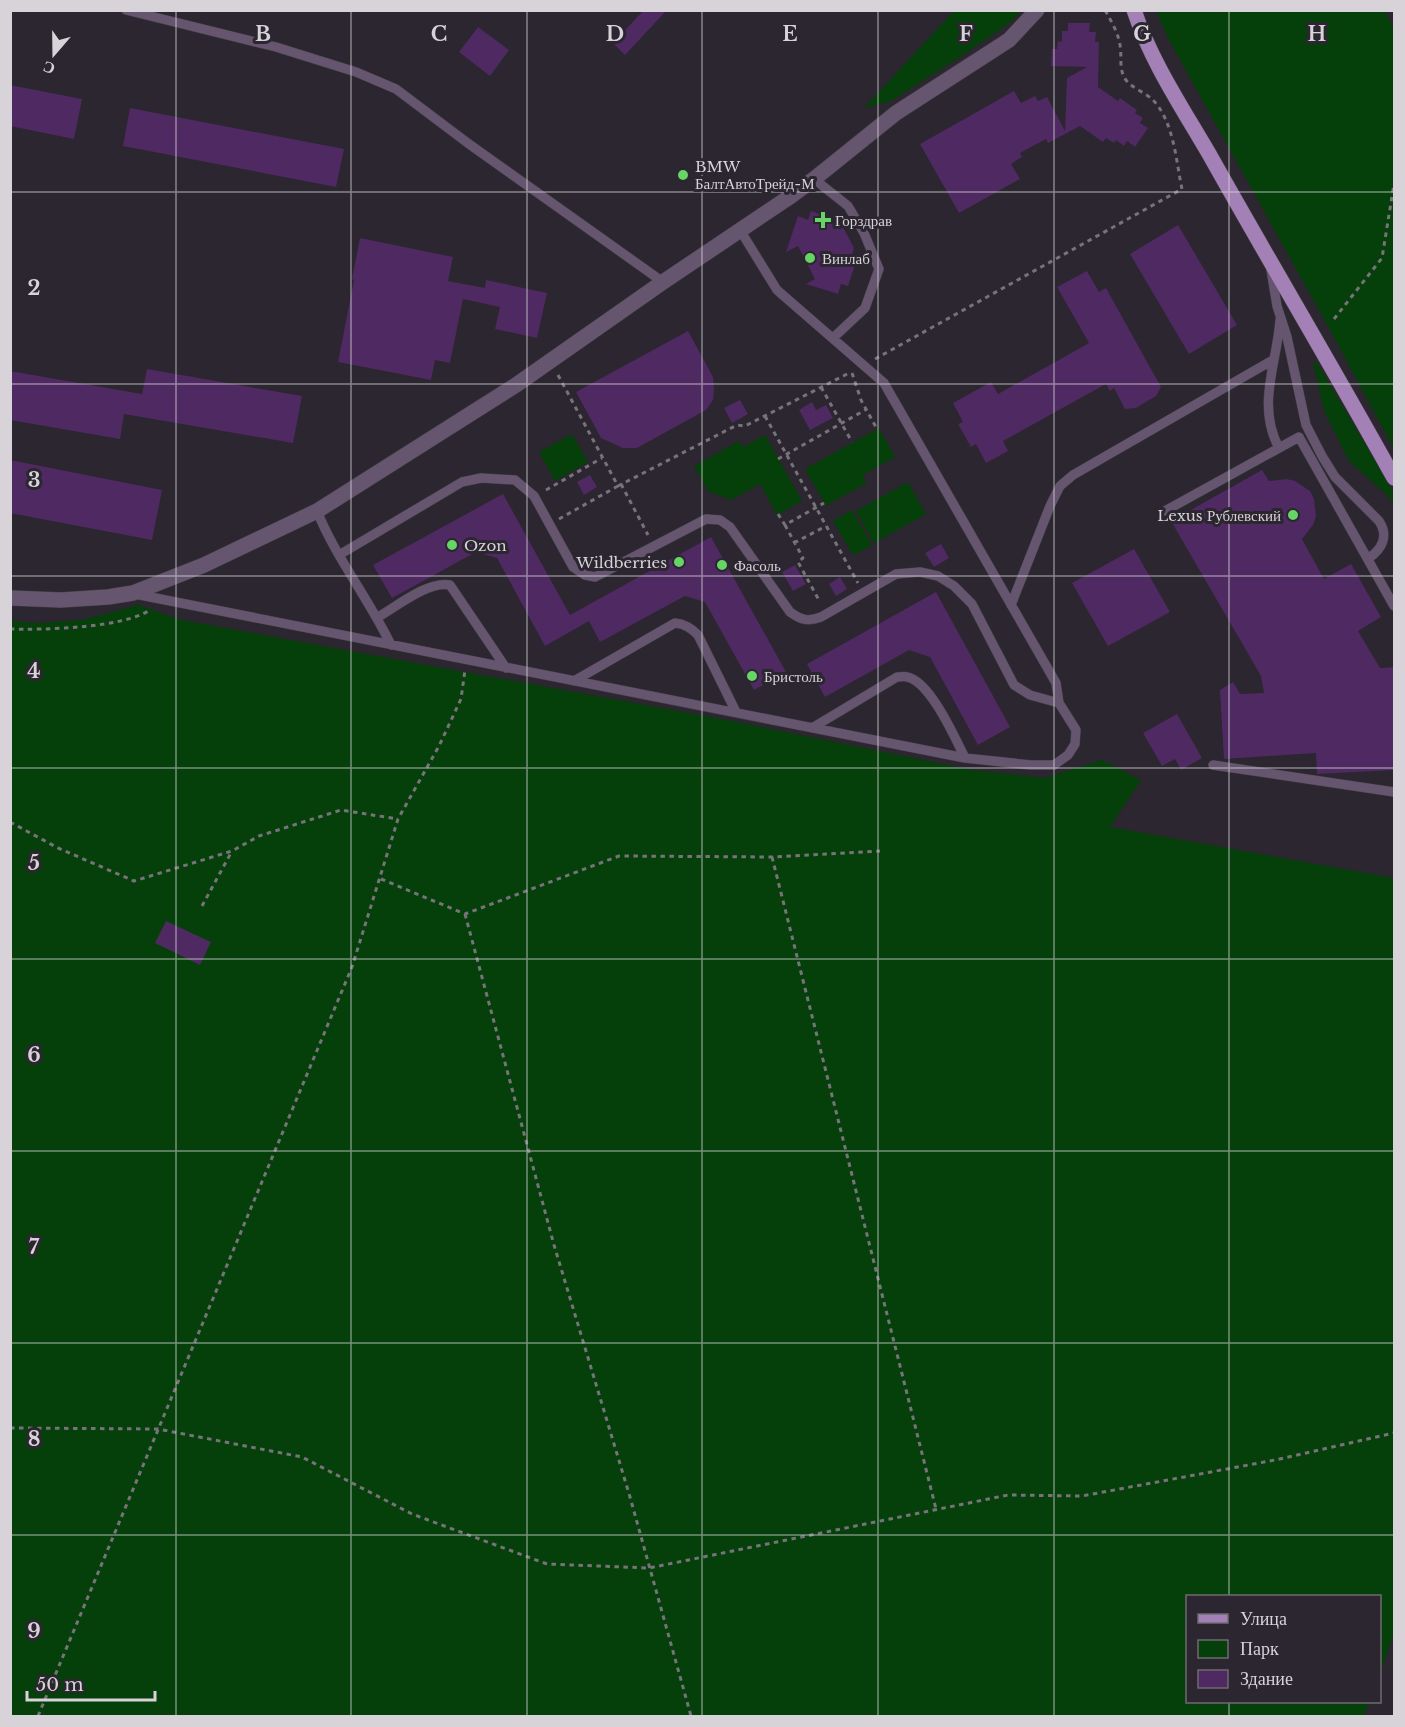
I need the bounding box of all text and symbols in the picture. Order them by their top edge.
text: B [255,22,271,46]
text: C [431,22,447,46]
text: D [606,22,624,46]
text: E [782,22,798,46]
text: F [959,22,973,46]
text: G [1133,22,1151,46]
text: H [1308,22,1327,46]
north arrow [24,24,84,84]
text: С [40,57,58,79]
place label: BMW БалтАвтоТрейд-М [695,157,815,193]
marker: BMW БалтАвтоТрейд-М [676,168,690,182]
place label: Горздрав [835,211,892,230]
marker: Горздрав [816,213,830,227]
place label: Винлаб [822,249,870,268]
marker: Винлаб [803,251,817,265]
text: 2 [27,276,41,300]
text: 3 [28,468,40,492]
place label: Lexus Рублевский [1157,506,1281,525]
marker: Lexus Рублевский [1286,508,1300,522]
place label: Ozon [464,536,507,555]
marker: Ozon [445,538,459,552]
place label: Wildberries [575,553,667,572]
marker: Wildberries [672,555,686,569]
place label: Фасоль [734,556,781,575]
marker: Фасоль [715,558,729,572]
text: 4 [27,659,41,683]
place label: Бристоль [764,667,823,686]
marker: Бристоль [745,669,759,683]
text: 5 [28,851,40,875]
text: 6 [27,1043,41,1067]
text: 7 [29,1235,40,1259]
text: 8 [28,1427,40,1451]
legend [1186,1595,1381,1703]
text: Улица [1240,1608,1287,1630]
text: 9 [27,1619,41,1643]
text: Парк [1240,1638,1279,1660]
scale bar [27,1664,154,1702]
text: Здание [1240,1668,1293,1690]
text: 50 m [36,1674,84,1696]

